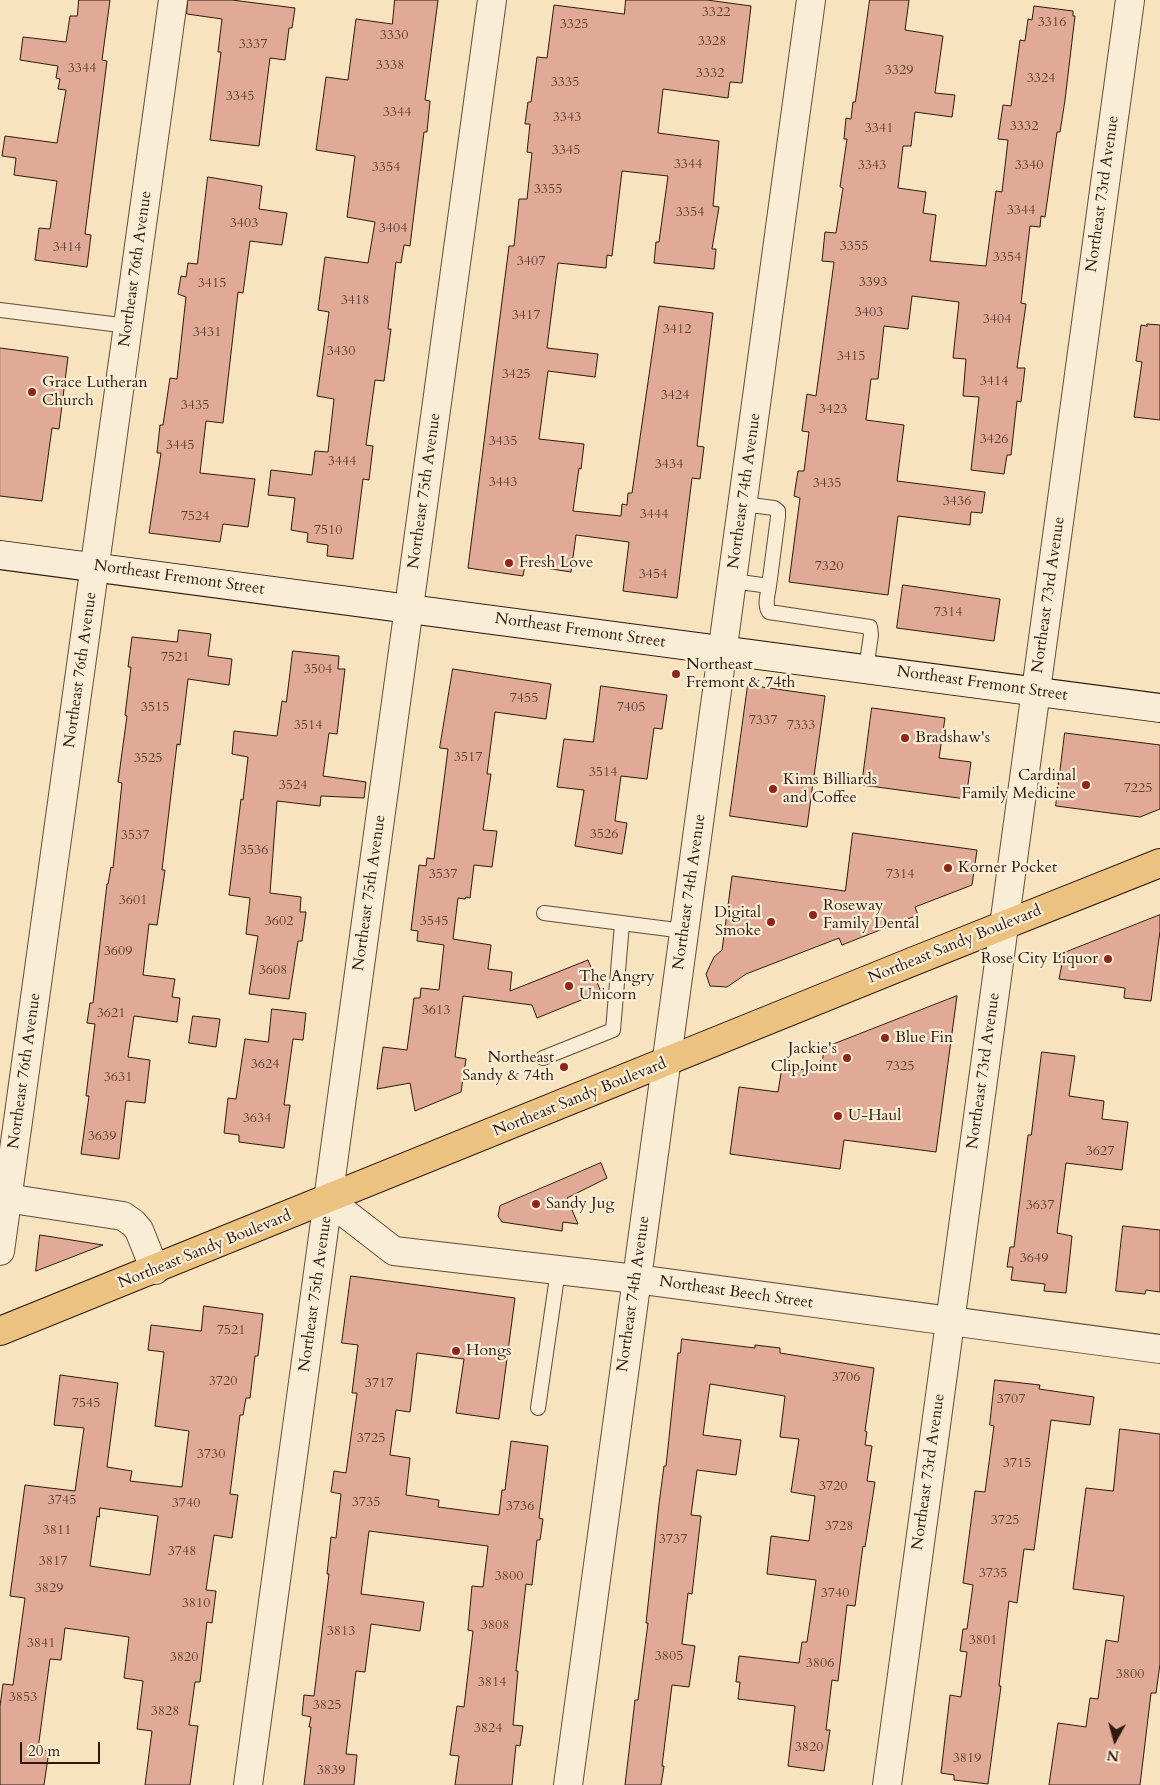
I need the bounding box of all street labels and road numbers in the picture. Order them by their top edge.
street label: Northeast 73rd Avenue [1083,115,1123,273]
street label: Northeast 76th Avenue [116,190,156,348]
street label: Northeast 75th Avenue [405,412,445,570]
street label: Northeast 74th Avenue [725,412,765,570]
street label: Northeast 73rd Avenue [1029,516,1069,674]
street label: Northeast Fremont Street [92,557,266,599]
street label: Northeast 76th Avenue [61,591,101,749]
street label: Northeast Fremont Street [493,610,667,652]
street label: Northeast Fremont Street [895,663,1069,705]
street label: Northeast 74th Avenue [670,813,710,971]
street label: Northeast 75th Avenue [350,814,390,972]
street label: Northeast Sandy Boulevard [866,901,1044,989]
street label: Northeast 76th Avenue [5,992,45,1150]
street label: Northeast 73rd Avenue [964,992,1004,1150]
street label: Northeast Sandy Boulevard [491,1054,669,1142]
street label: Northeast Sandy Boulevard [116,1206,294,1294]
street label: Northeast 75th Avenue [296,1215,336,1373]
street label: Northeast 74th Avenue [614,1215,654,1373]
street label: Northeast Beech Street [658,1273,814,1313]
street label: Northeast 73rd Avenue [909,1393,949,1551]

